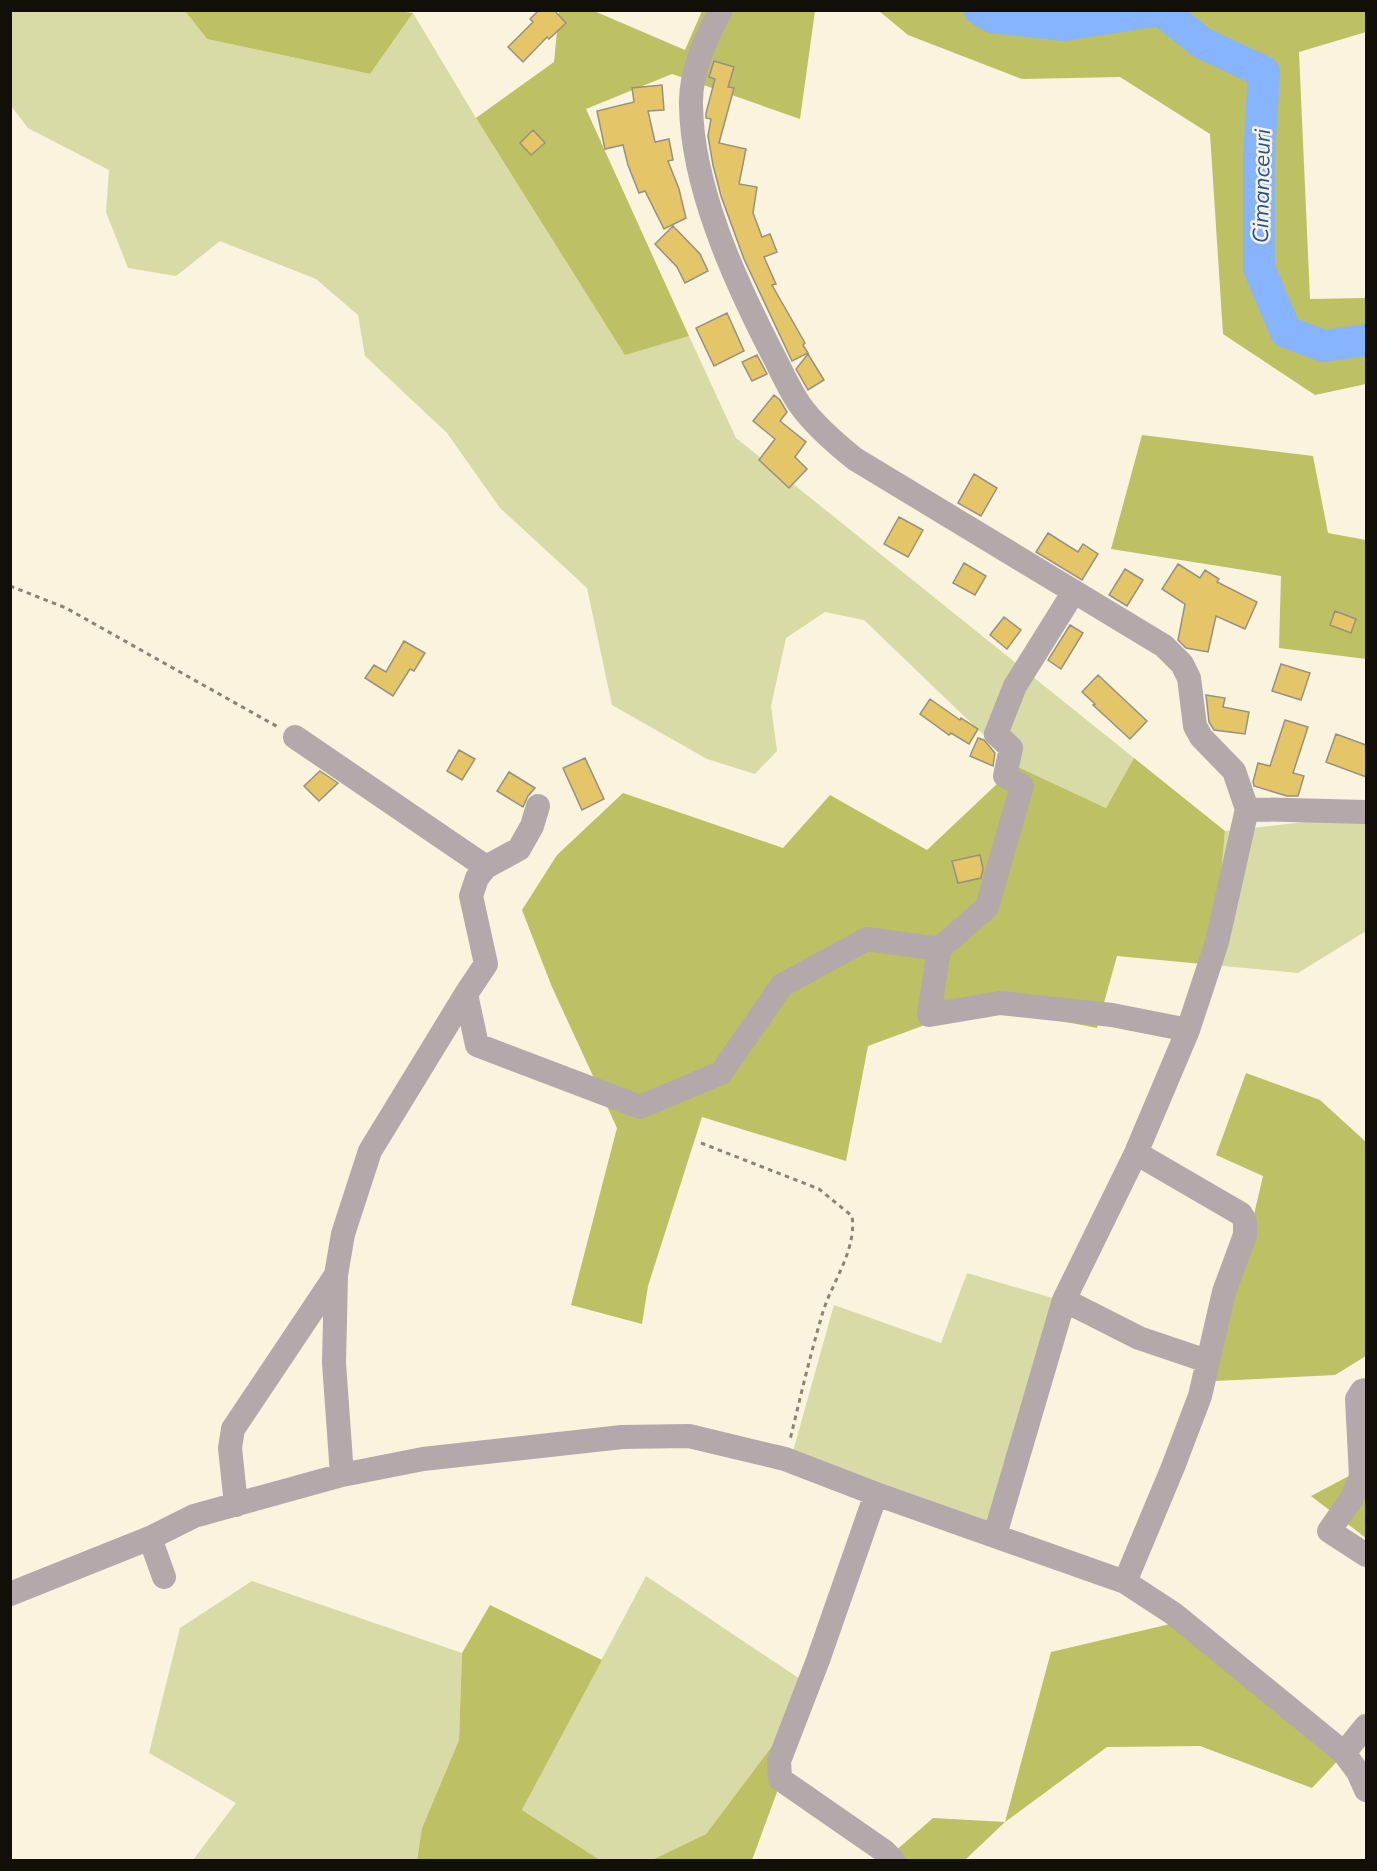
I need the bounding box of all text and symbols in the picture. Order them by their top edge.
water label: Cimanceuri [1246,128,1276,243]

